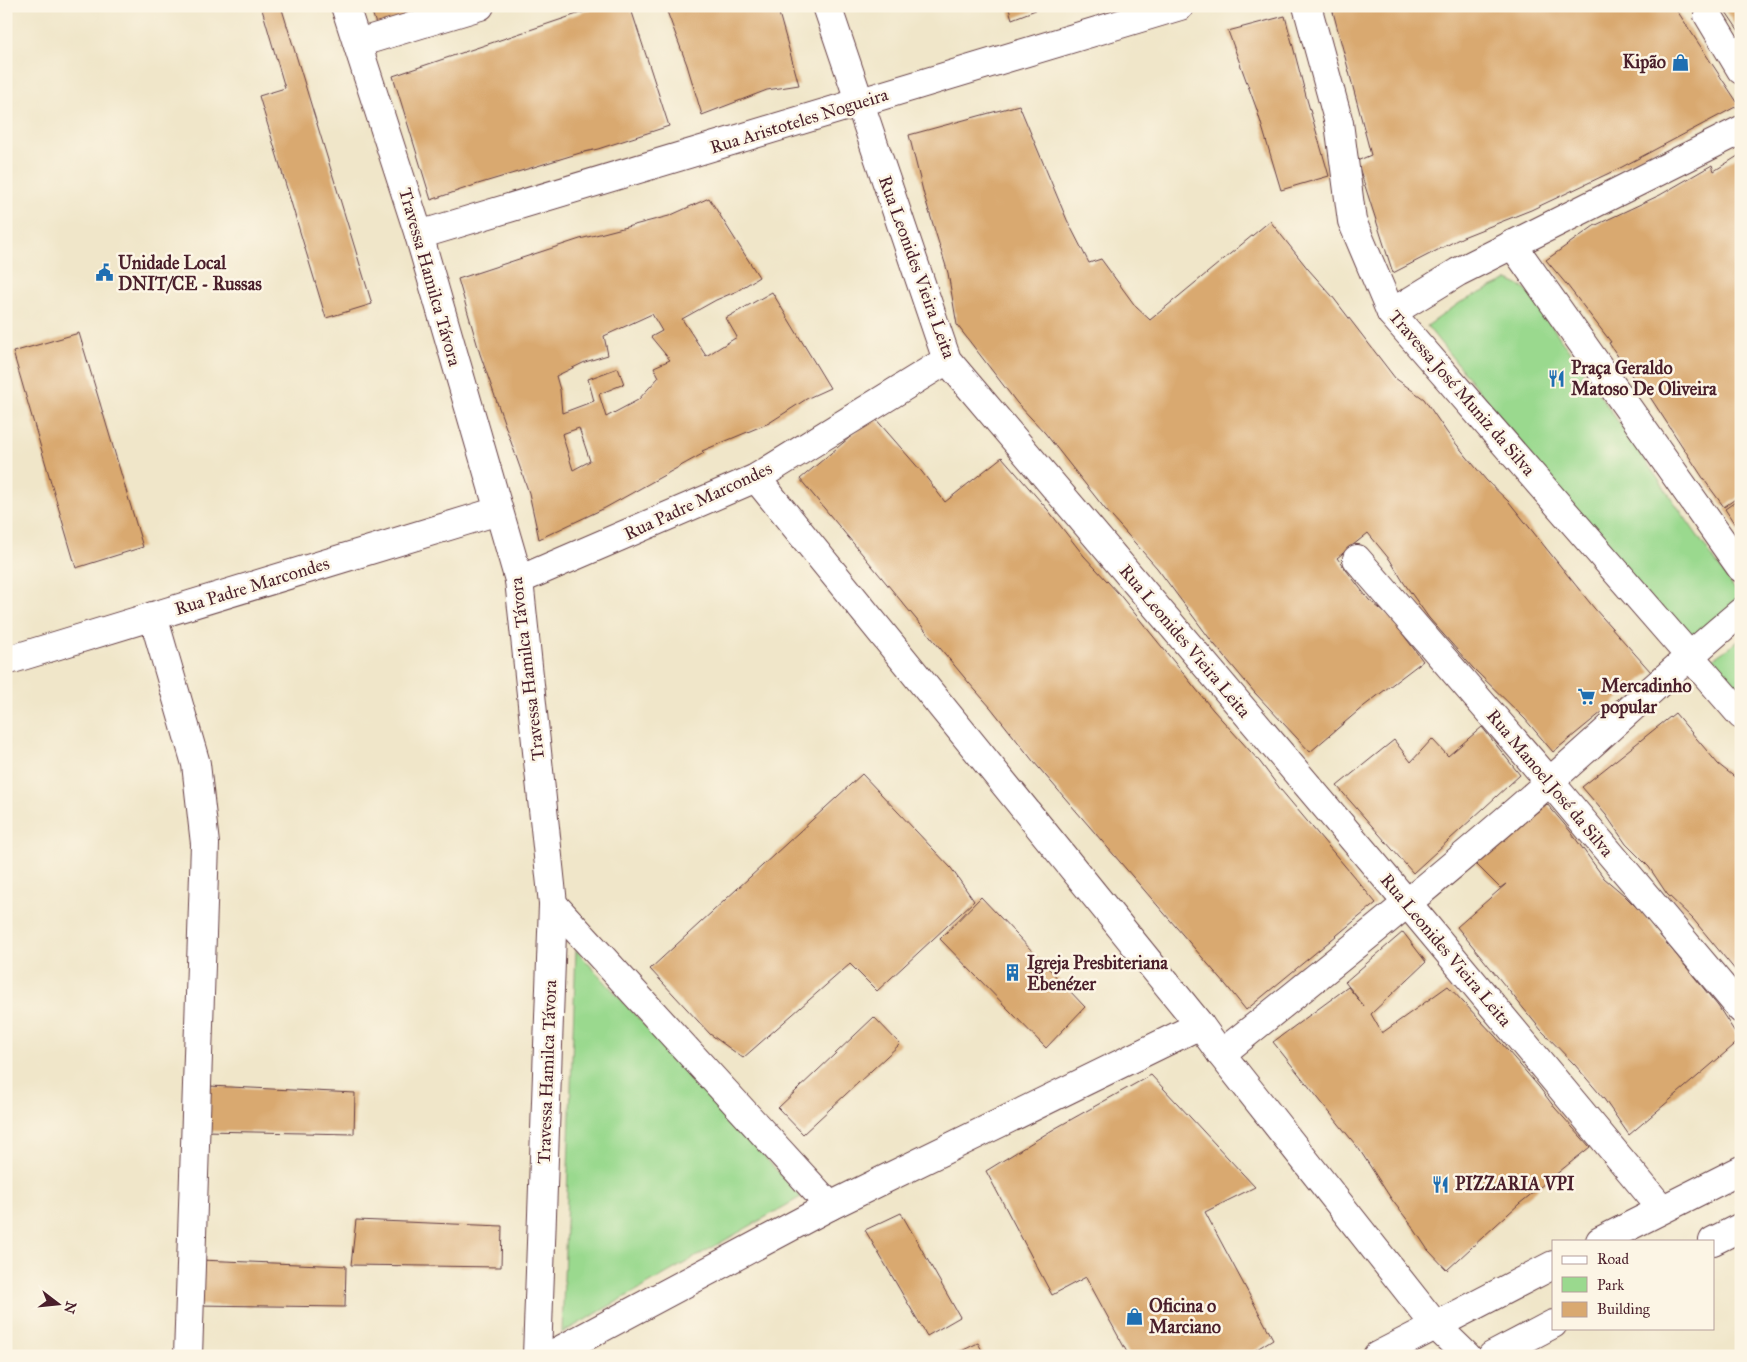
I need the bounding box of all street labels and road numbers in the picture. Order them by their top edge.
street label: Rua Aristoteles Nogueira [707,83,891,160]
street label: Rua Leonides Vieira Leita [874,173,960,362]
street label: Travessa Hamilca Távora [394,185,466,369]
street label: Travessa José Muniz da Silva [1383,306,1540,481]
street label: Rua Padre Marcondes [621,457,775,545]
street label: Rua Padre Marcondes [172,552,332,620]
street label: Rua Leonides Vieira Leita [1115,560,1256,722]
street label: Travessa Hamilca Távora [505,576,549,762]
street label: Rua Manoel José da Silva [1481,705,1618,862]
street label: Rua Leonides Vieira Leita [1376,869,1517,1031]
street label: Travessa Hamilca Távora [533,979,561,1165]

